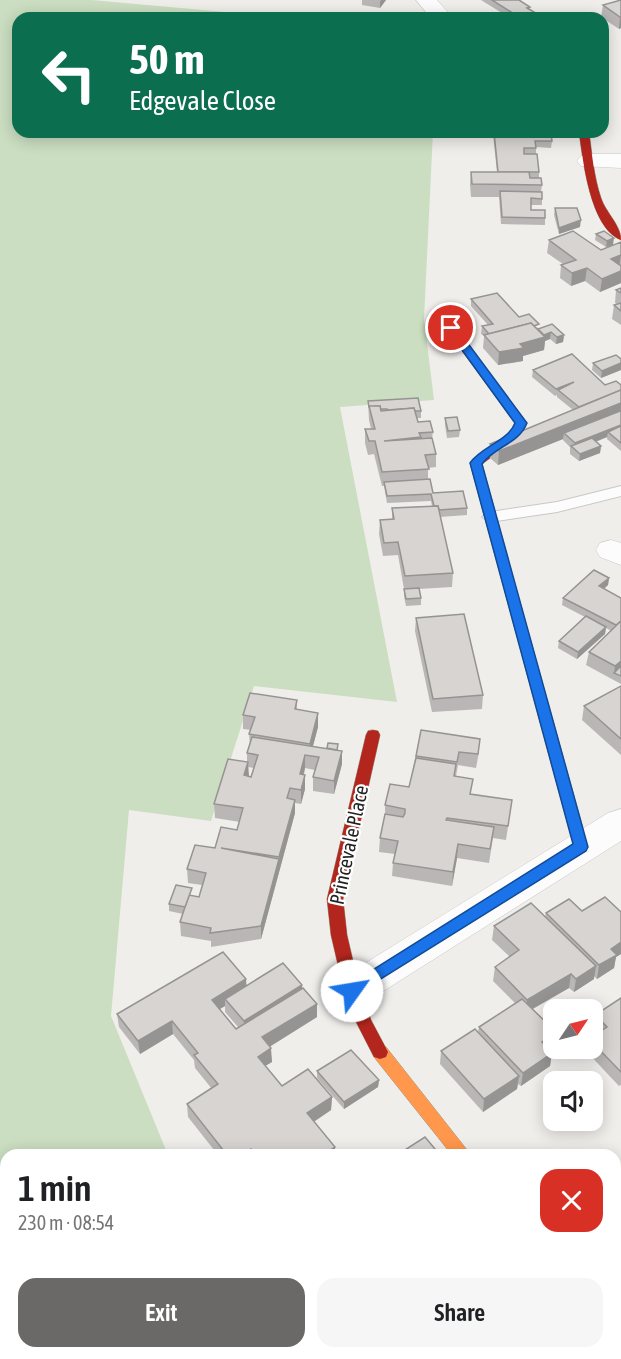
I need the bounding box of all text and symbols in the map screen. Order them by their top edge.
text: 50 m [129,35,204,83]
icon: left [30,36,108,114]
text: Edgevale Close [129,85,276,116]
pin [425,302,476,353]
icon: arrive [434,311,467,344]
street label: Princevale Place [325,783,372,907]
position arrow [320,959,384,1023]
north arrow [543,999,603,1059]
map controls [543,999,603,1131]
button: sound [543,1071,603,1131]
text: 1 min [18,1167,92,1209]
button: close [540,1169,603,1232]
text: 230 m · 08:54 [18,1211,114,1234]
button: Exit [18,1278,305,1347]
button: Share [317,1278,603,1347]

